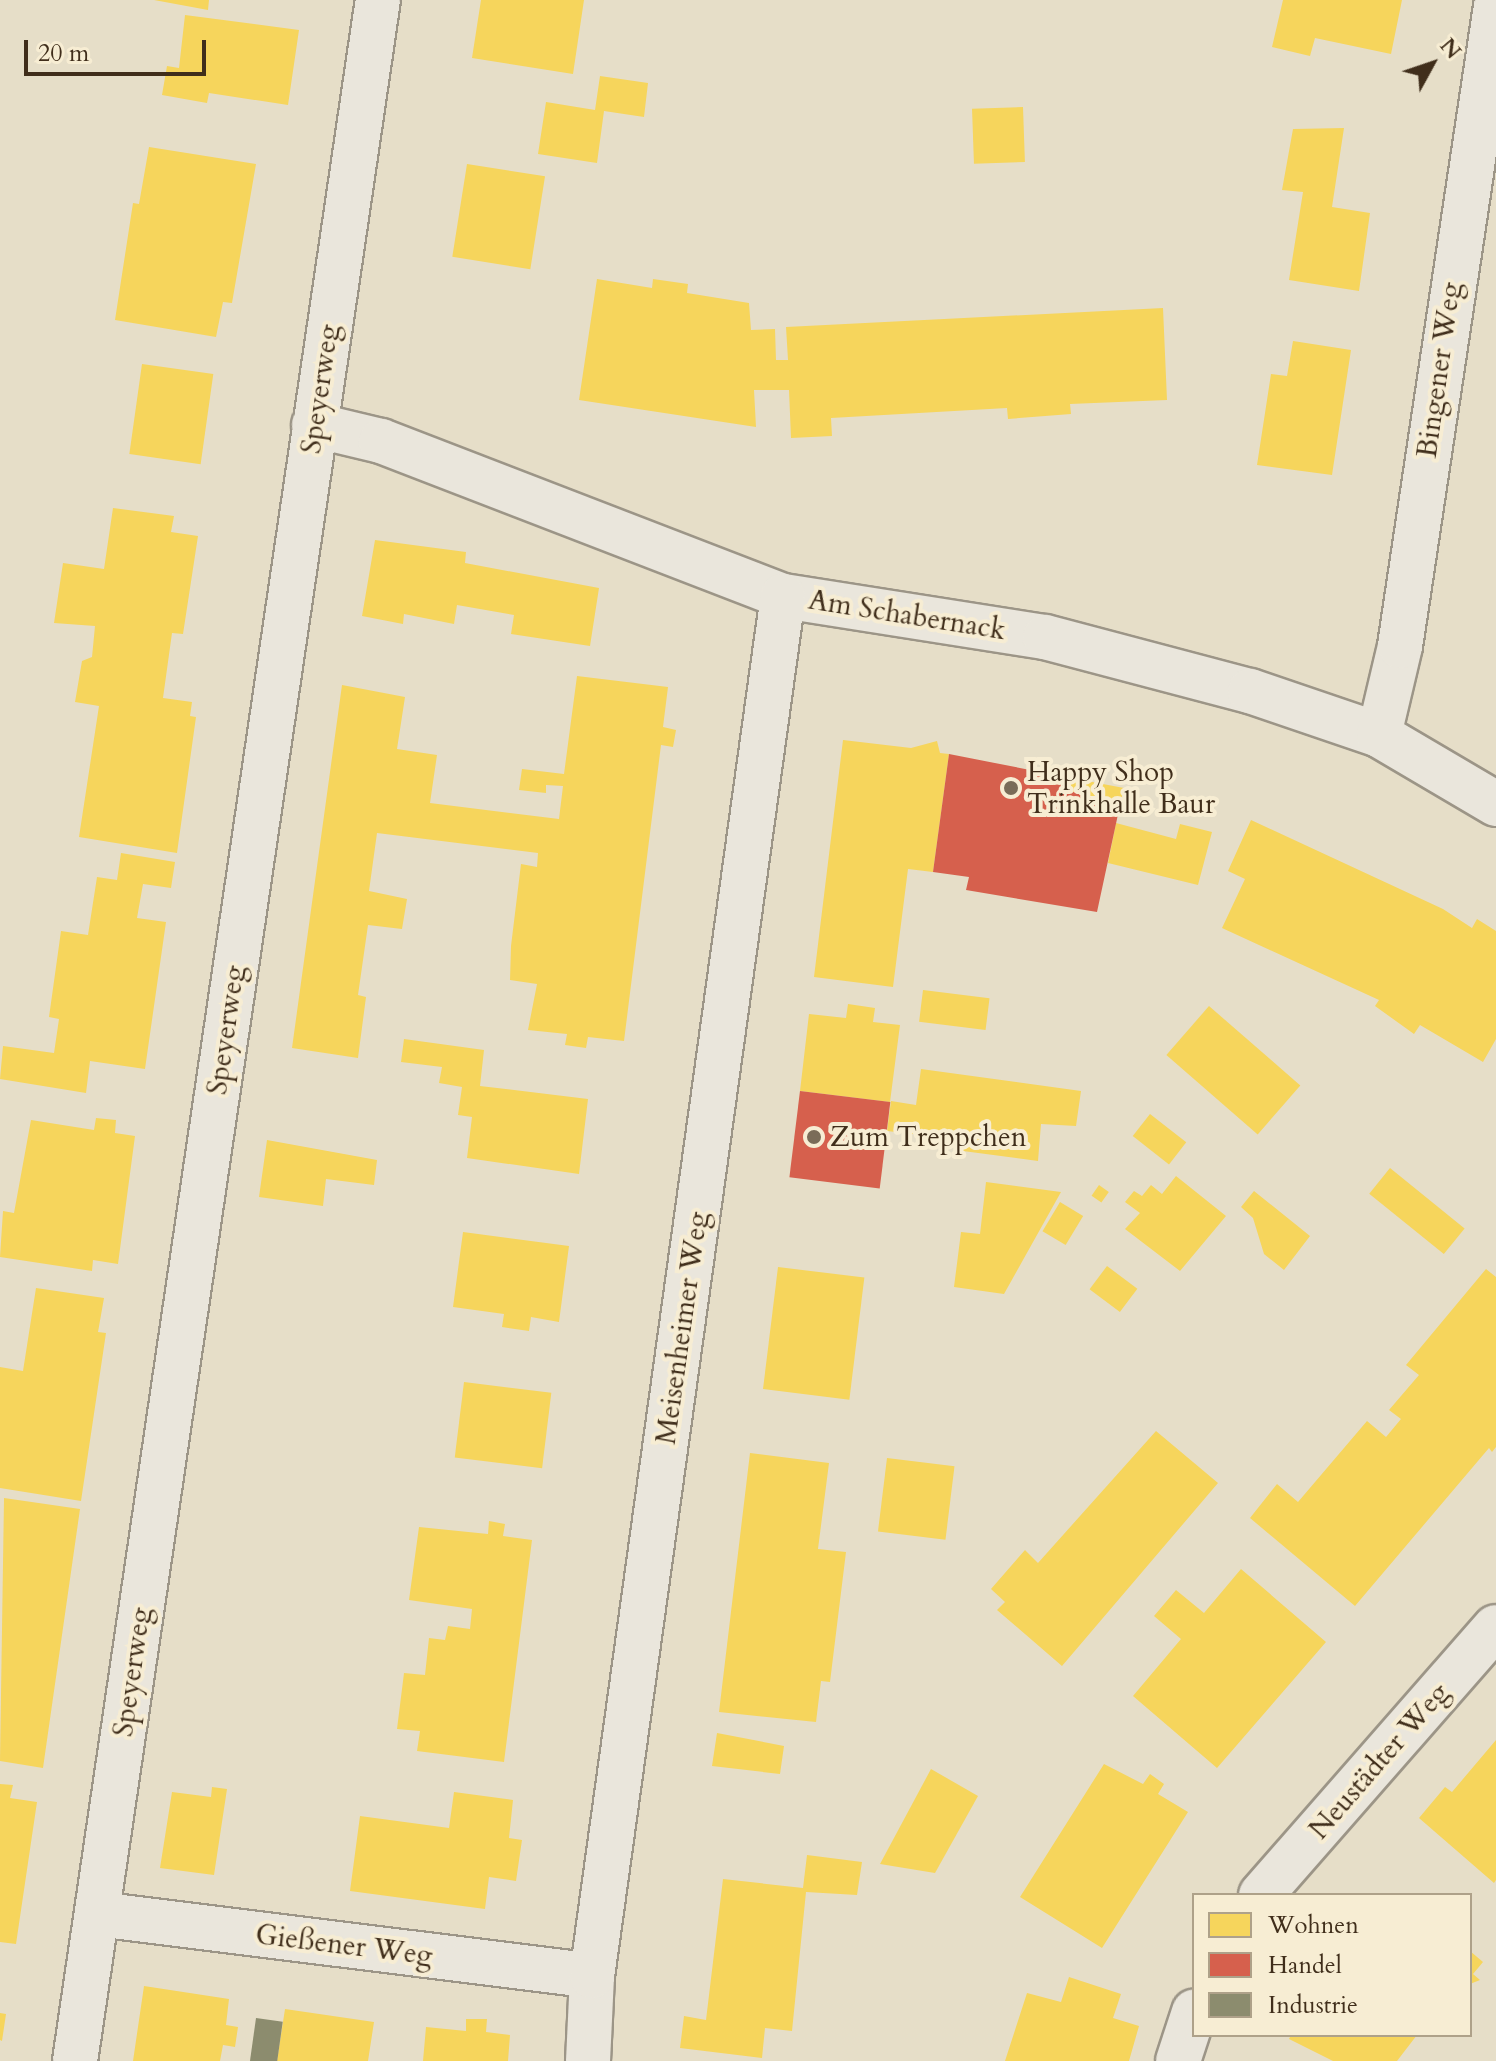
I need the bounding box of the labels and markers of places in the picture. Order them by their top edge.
place label: Happy Shop Trinkhalle Baur [1027,755,1215,821]
marker: Happy Shop Trinkhalle Baur [1002,779,1020,797]
place label: Zum Treppchen [830,1120,1027,1154]
marker: Zum Treppchen [805,1128,823,1146]

